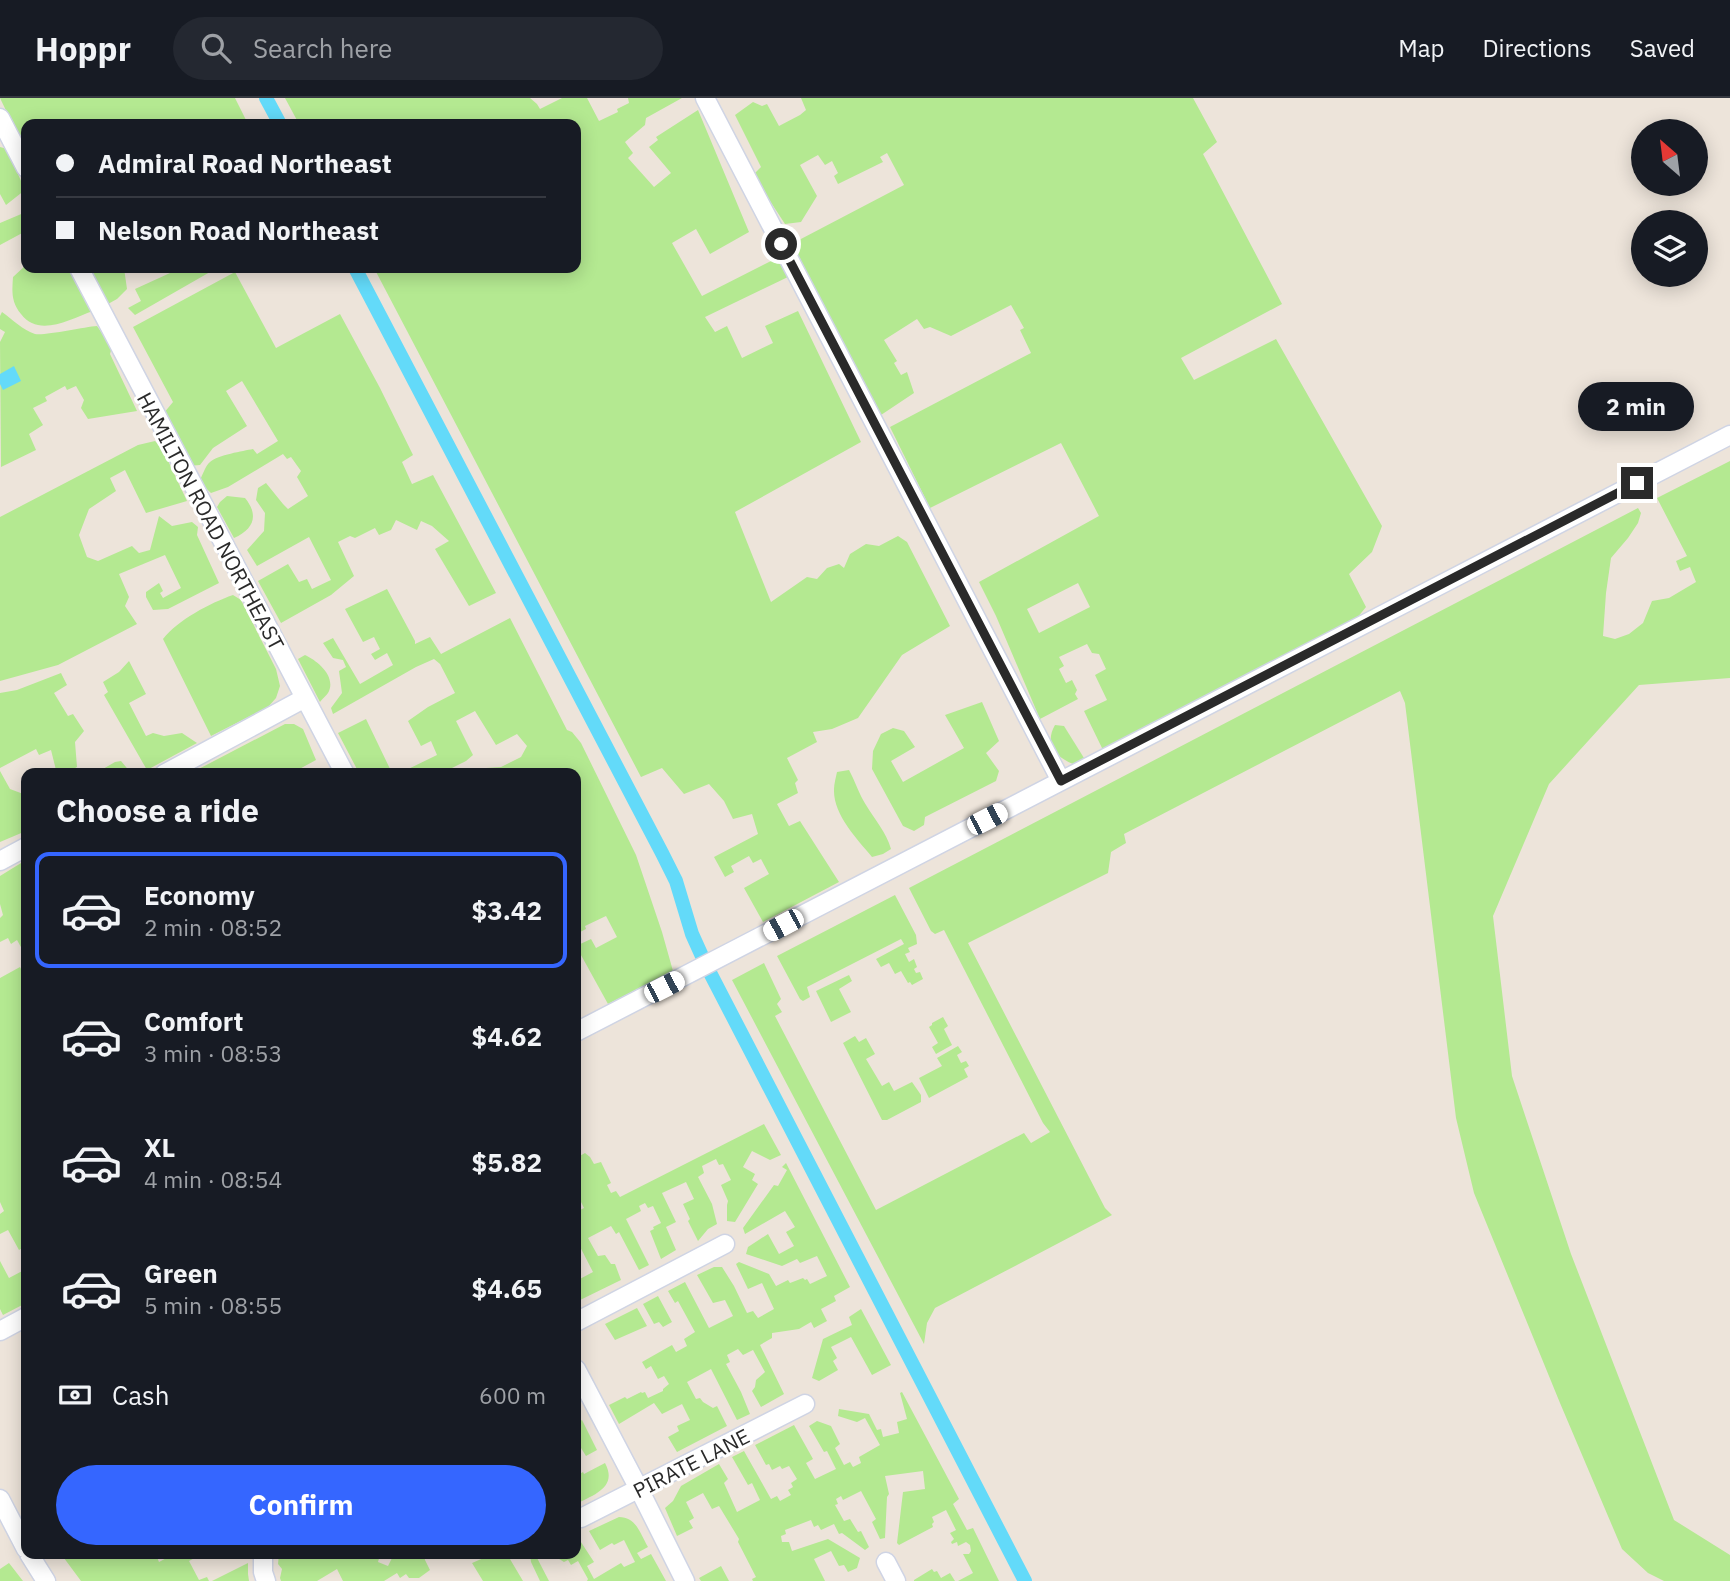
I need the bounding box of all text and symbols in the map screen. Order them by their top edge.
search box [173,17,663,80]
text: Hoppr [35,27,131,70]
icon: search [197,29,235,67]
text: Search here [253,31,392,65]
text: Map [1398,32,1444,64]
text: Directions [1482,32,1592,64]
text: Saved [1630,32,1695,64]
north arrow [1631,119,1708,196]
map controls [1631,119,1708,287]
text: Admiral Road Northeast [98,146,392,180]
button: layers [1631,210,1708,287]
text: Nelson Road Northeast [98,213,379,247]
route start [765,228,797,260]
callout: 2 min [1579,382,1695,430]
street label: HAMILTON ROAD NORTHEAST [131,387,291,655]
text: 2 min [1606,391,1666,421]
route end [1621,467,1653,499]
text: Choose a ride [56,789,259,831]
car [964,800,1011,838]
text: Economy [144,878,255,912]
icon: car [60,879,123,942]
text: $3.42 [472,893,542,927]
car [760,906,807,944]
text: 2 min · 08:52 [144,912,282,942]
car [641,968,688,1006]
text: Comfort [144,1004,243,1038]
icon: car [60,1005,123,1068]
text: $4.62 [472,1019,542,1053]
text: 3 min · 08:53 [144,1038,282,1068]
text: XL [144,1130,175,1164]
icon: car [60,1131,123,1194]
text: $5.82 [472,1145,542,1179]
text: 4 min · 08:54 [144,1164,282,1194]
text: Green [144,1256,218,1290]
icon: car [60,1257,123,1320]
text: $4.65 [472,1271,542,1305]
text: 5 min · 08:55 [144,1290,282,1320]
icon: cash [56,1376,94,1414]
text: Cash [112,1378,169,1412]
text: 600 m [479,1380,546,1410]
street label: PIRATE LANE [628,1422,754,1504]
button: Confirm [56,1465,546,1545]

